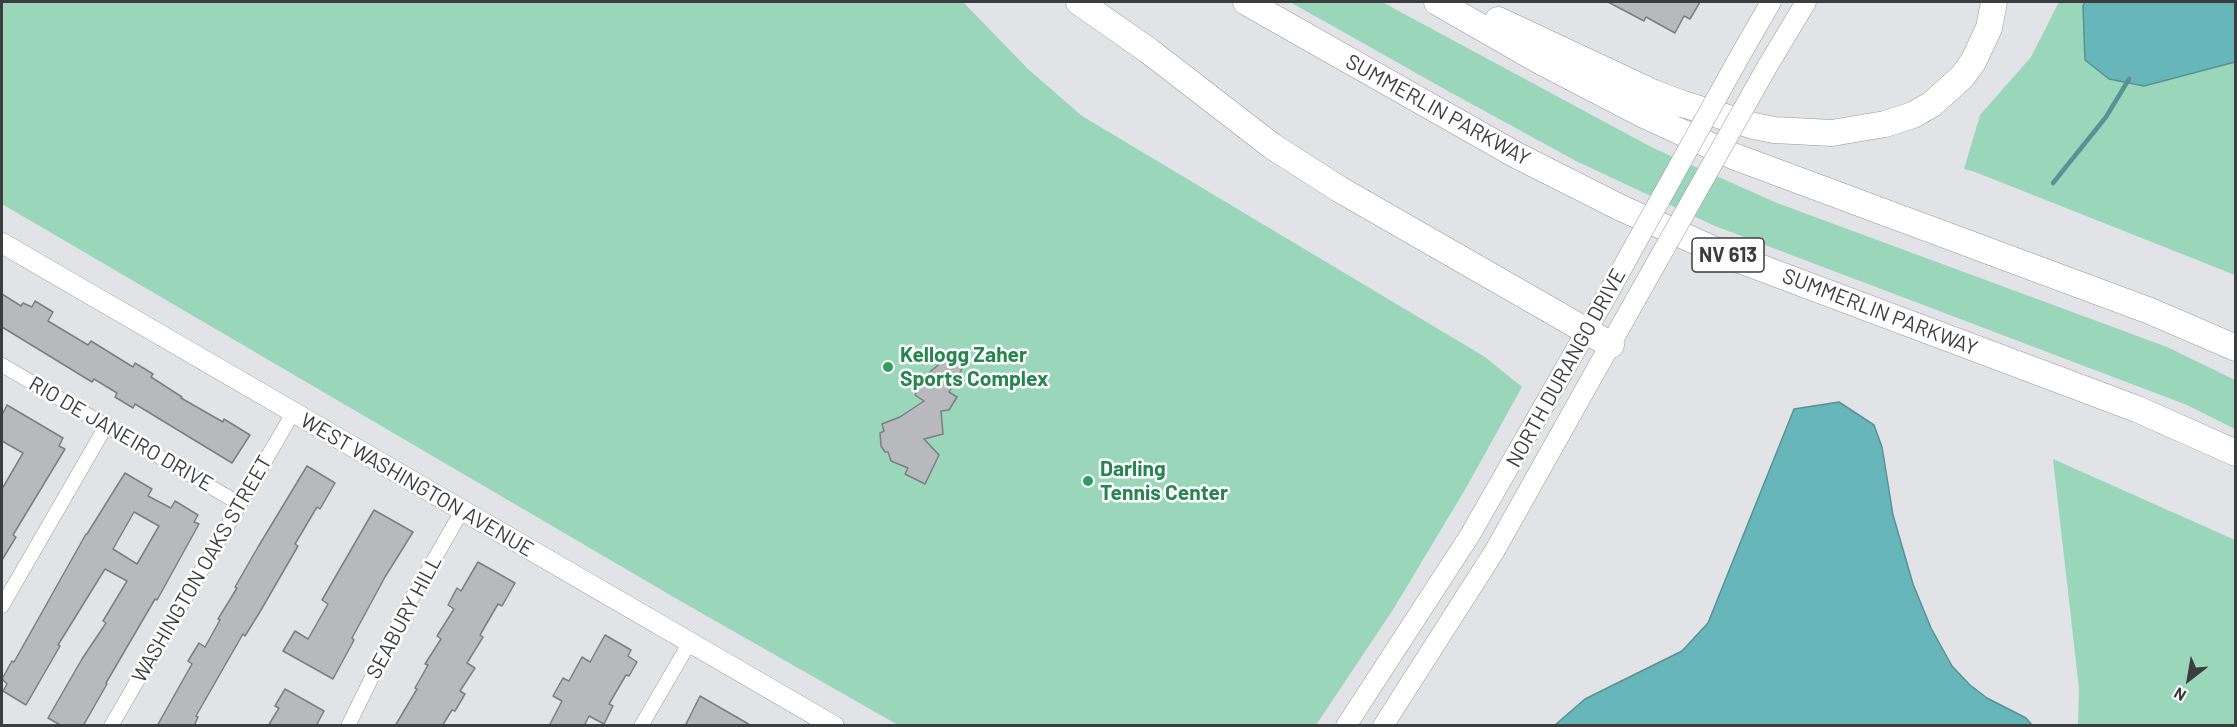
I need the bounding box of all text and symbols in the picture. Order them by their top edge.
street label: SUMMERLIN PARKWAY [1341,49,1535,171]
road number: NV 613 [1692,238,1764,272]
street label: SUMMERLIN PARKWAY [1779,263,1981,361]
street label: NORTH DURANGO DRIVE [1501,264,1631,472]
place label: Kellogg Zaher Sports Complex [900,342,1048,392]
marker: Kellogg Zaher Sports Complex [881,360,895,374]
street label: RIO DE JANEIRO DRIVE [24,371,218,497]
street label: WEST WASHINGTON AVENUE [296,408,538,562]
street label: WASHINGTON OAKS STREET [127,451,277,687]
place label: Darling Tennis Center [1100,456,1228,506]
marker: Darling Tennis Center [1081,474,1095,488]
street label: SEABURY HILL [361,551,447,683]
north arrow [2159,649,2219,709]
text: N [2170,684,2189,706]

